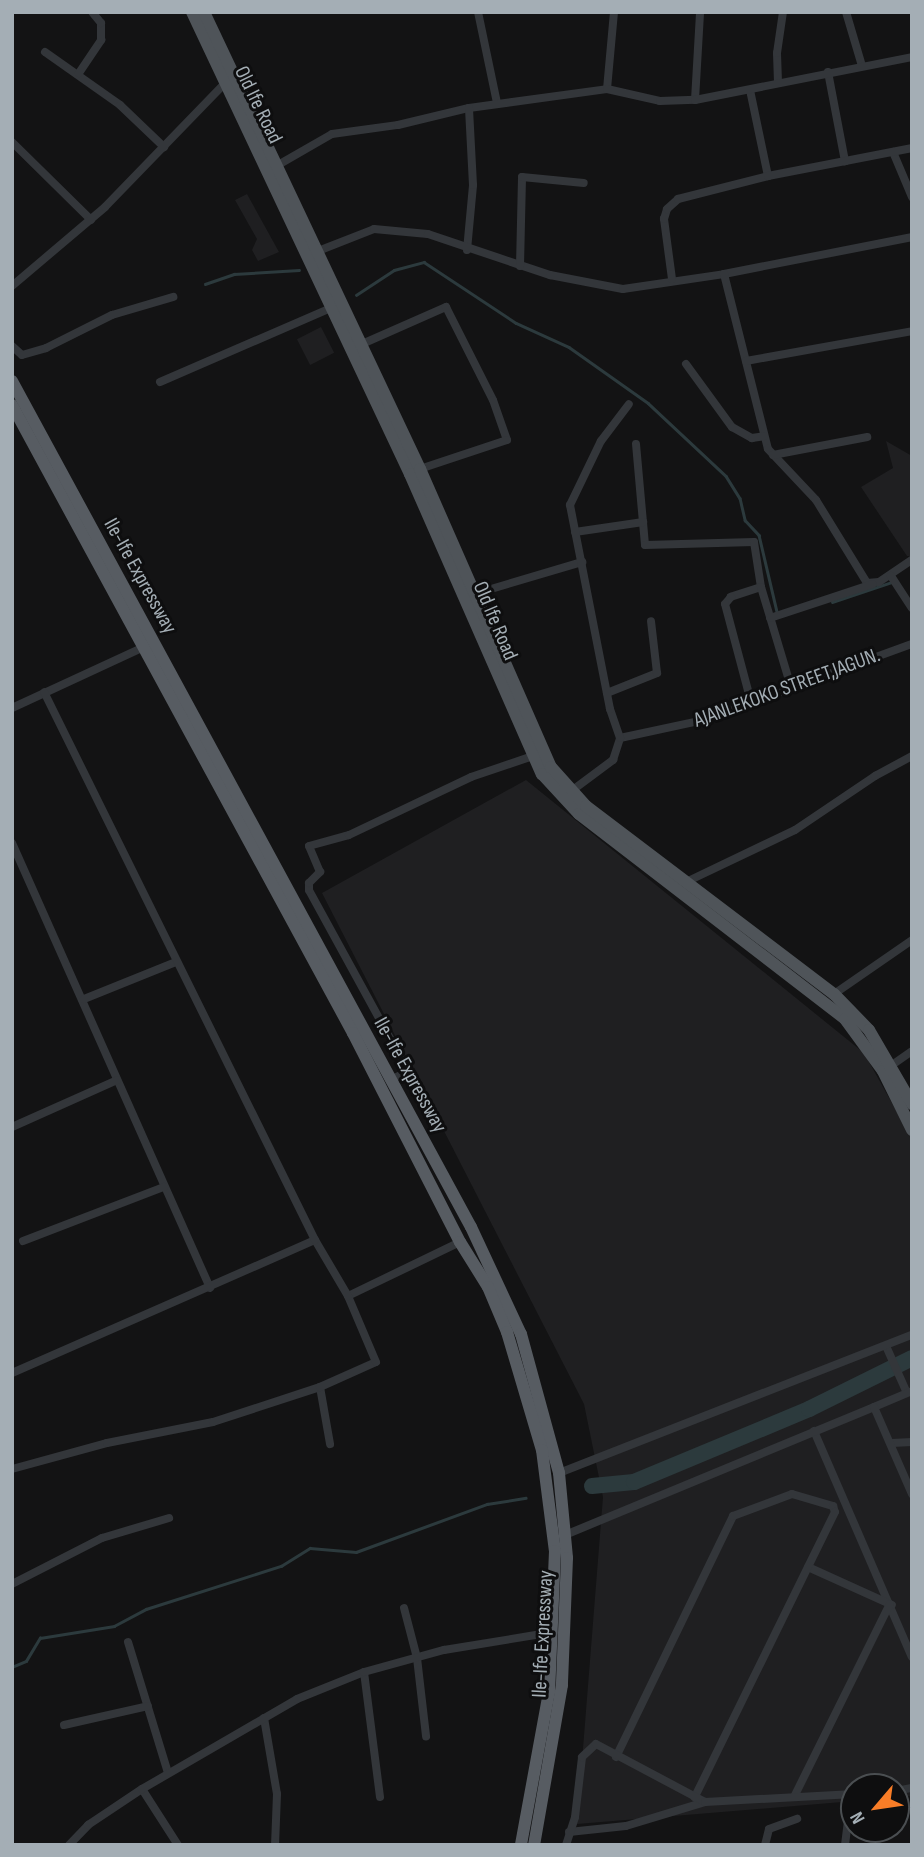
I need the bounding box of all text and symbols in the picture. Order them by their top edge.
street label: Old Ife Road [228,62,288,148]
street label: Ile-Ife Expressway [98,514,182,638]
street label: Old Ife Road [467,578,523,664]
street label: AJANLEKOKO STREET,JAGUN. [691,643,883,733]
street label: Ile-Ife Expressway [368,1013,452,1137]
street label: Ile-Ife Expressway [527,1570,559,1698]
north arrow [840,1773,910,1843]
text: N [845,1807,870,1827]

